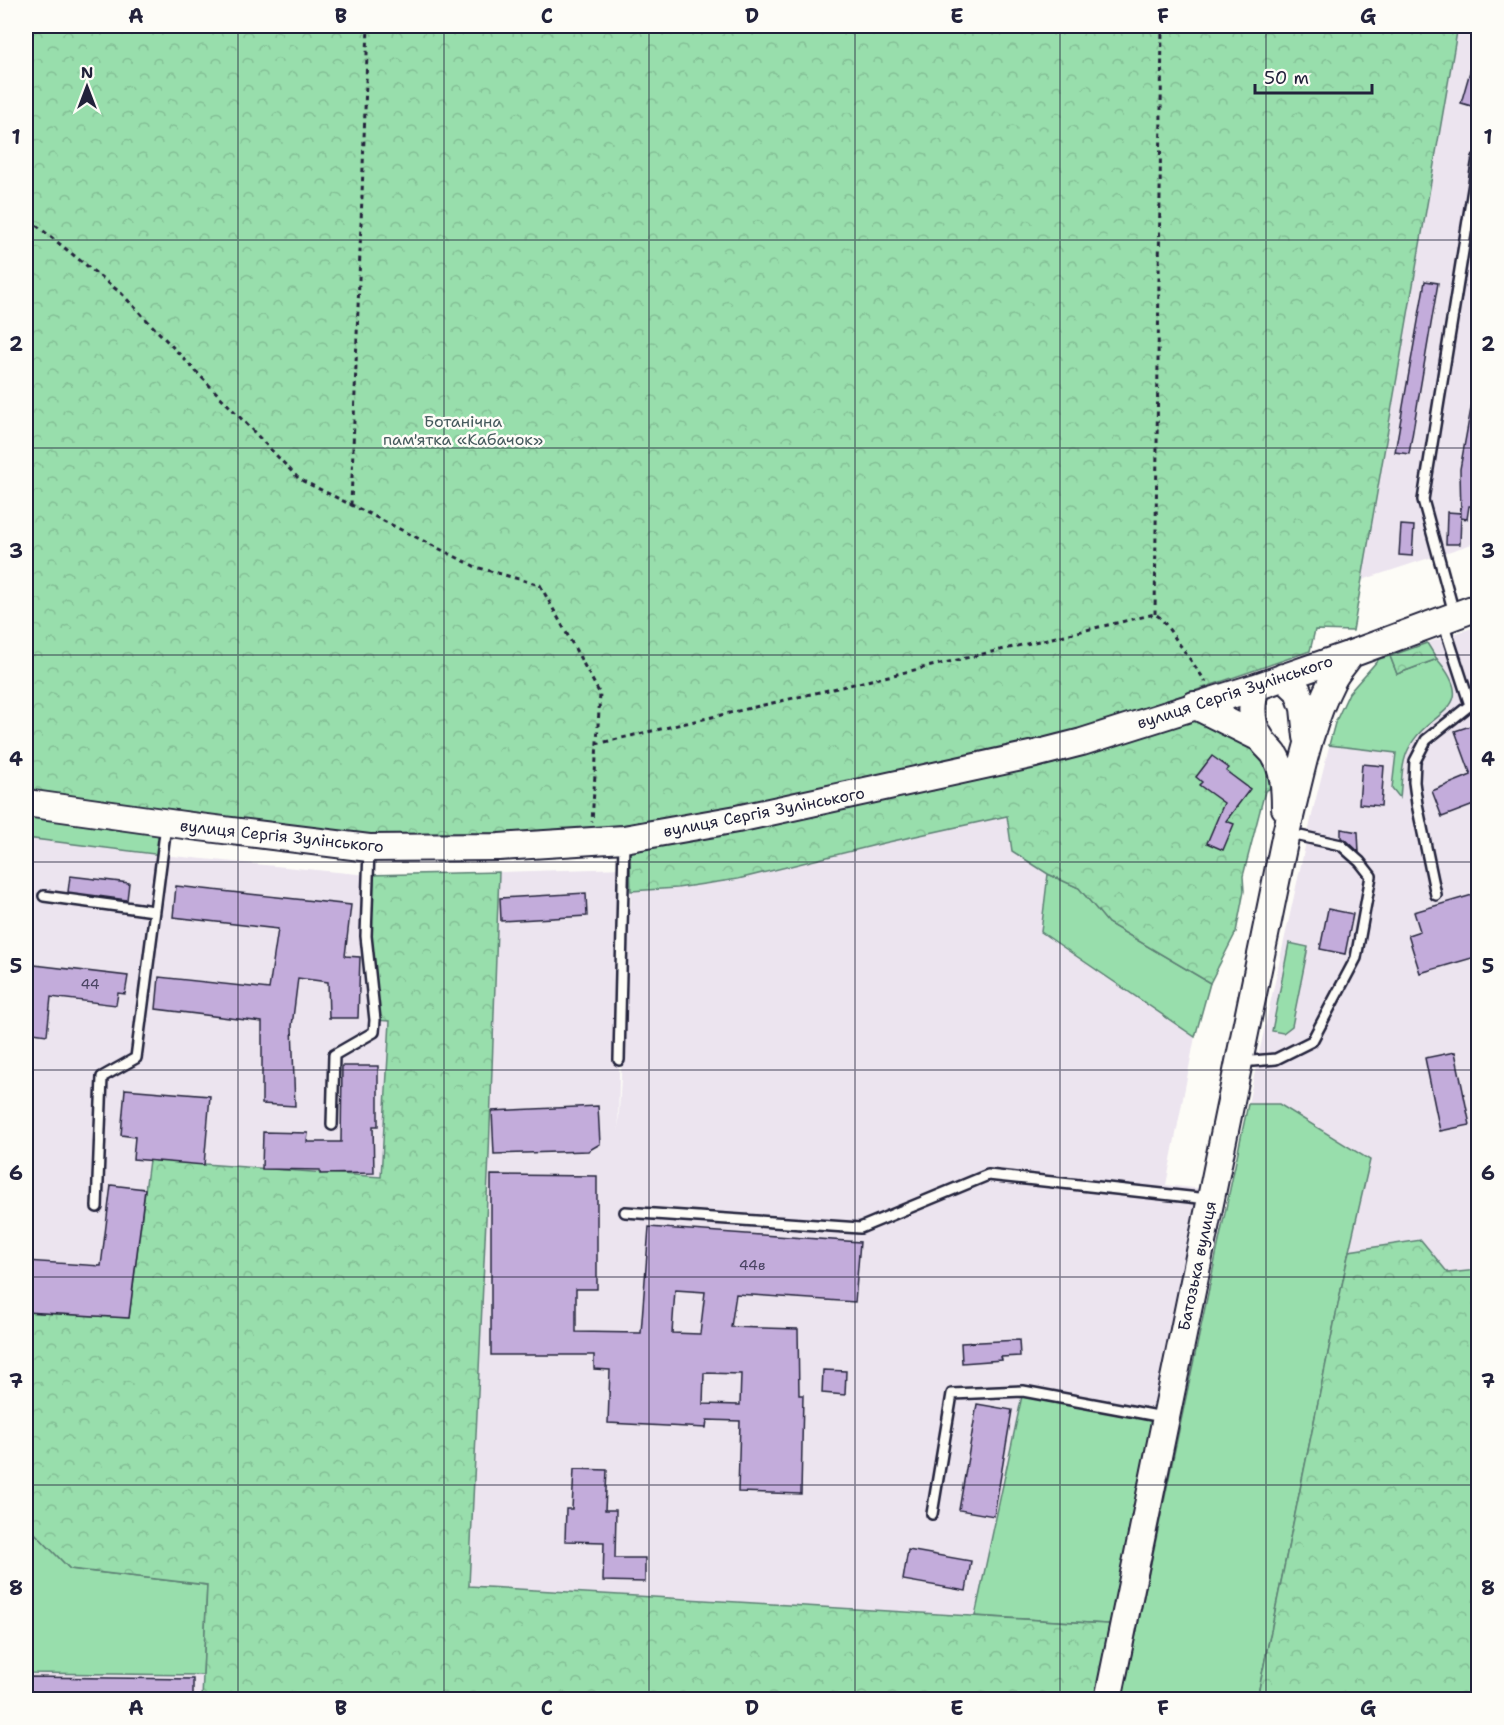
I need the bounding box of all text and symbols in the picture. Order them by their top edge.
text: A [128,3,144,29]
text: B [335,3,347,29]
text: C [541,3,553,29]
text: D [745,3,759,29]
text: E [950,3,964,29]
text: F [1157,3,1169,29]
text: G [1360,3,1376,29]
north arrow [57,57,117,117]
scale bar [1255,57,1372,95]
text: N [81,62,93,83]
text: 50 m [1264,66,1309,90]
text: 1 [11,124,21,150]
text: 1 [1483,124,1493,150]
text: 2 [9,331,23,357]
text: 2 [1481,331,1495,357]
park label: Ботанічна пам'ятка «Кабачок» [383,411,543,450]
text: 3 [9,538,23,564]
text: 3 [1481,538,1495,564]
street label: вулиця Сергія Зулінського [1134,650,1336,734]
text: 4 [9,746,23,772]
text: 4 [1481,746,1495,772]
street label: вулиця Сергія Зулінського [661,782,867,842]
street label: вулиця Сергія Зулінського [179,815,385,857]
text: 5 [10,953,22,979]
text: 5 [1482,953,1494,979]
house number: 44 [80,975,100,993]
text: 6 [9,1160,23,1186]
text: 6 [1481,1160,1495,1186]
street label: Батозька вулиця [1173,1199,1221,1333]
house number: 44в [739,1256,765,1274]
text: 7 [9,1368,23,1394]
text: 7 [1481,1368,1495,1394]
text: 8 [9,1575,23,1601]
text: 8 [1481,1575,1495,1601]
text: A [128,1695,144,1721]
text: B [335,1695,347,1721]
text: C [541,1695,553,1721]
text: D [745,1695,759,1721]
text: E [950,1695,964,1721]
text: F [1157,1695,1169,1721]
text: G [1360,1695,1376,1721]

